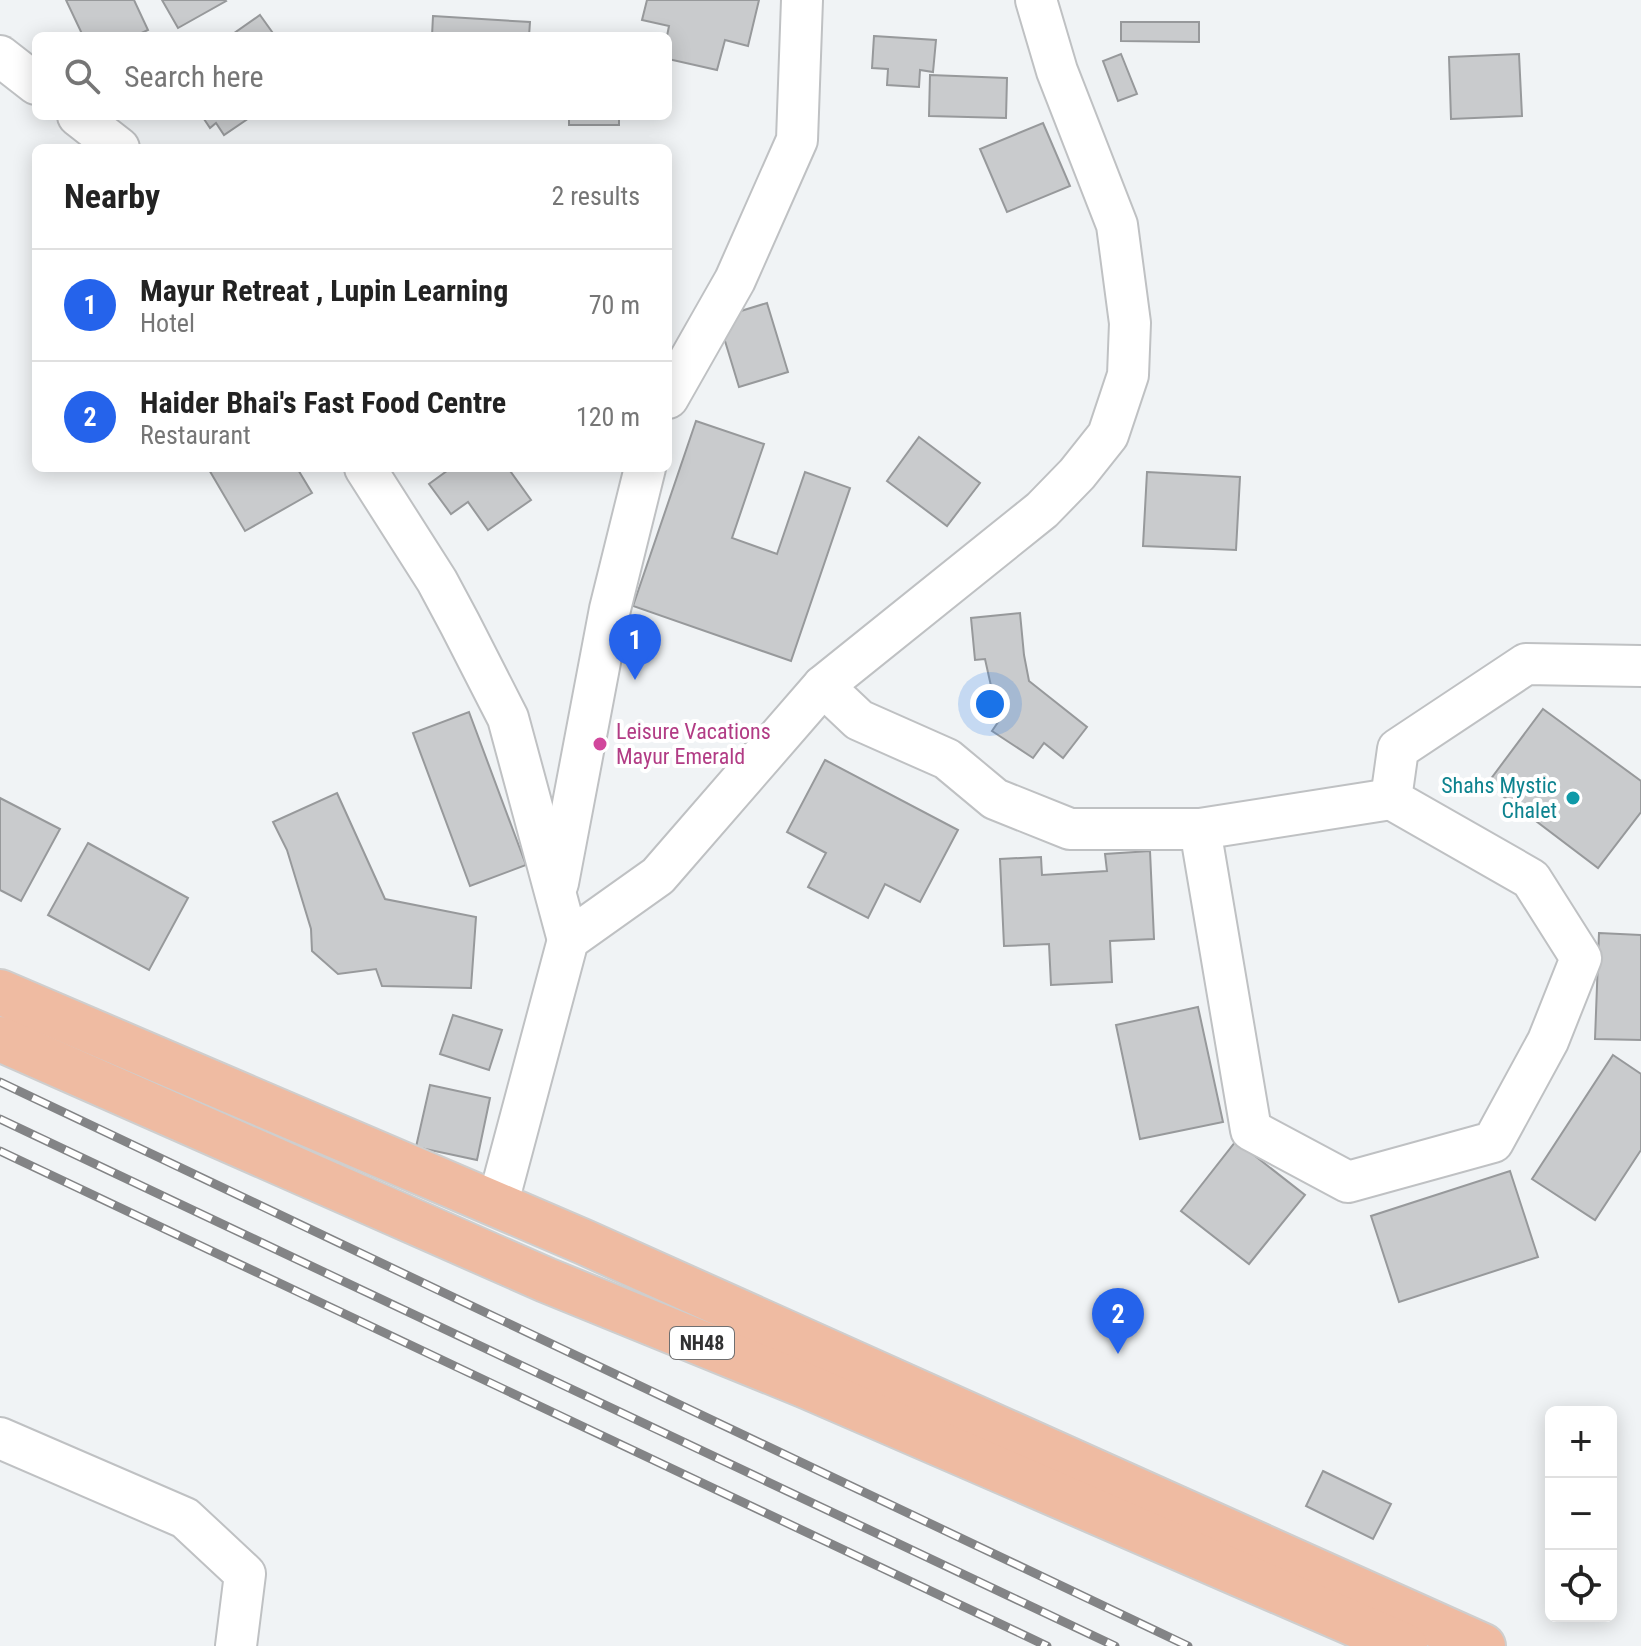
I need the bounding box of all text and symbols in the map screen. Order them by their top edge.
search box [32,32,672,120]
icon: search [60,54,104,98]
text: Search here [124,59,264,94]
text: Nearby [64,176,160,216]
text: 2 results [551,181,640,211]
text: Mayur Retreat , Lupin Learning [140,273,508,308]
text: 1 [83,290,97,320]
text: 70 m [589,290,640,320]
text: Hotel [140,308,195,338]
text: Haider Bhai's Fast Food Centre [140,385,506,420]
text: 2 [83,402,97,432]
text: 120 m [576,402,640,432]
text: Restaurant [140,420,251,450]
pin: 1 [609,614,661,680]
your location [970,684,1010,724]
place label: Leisure Vacations Mayur Emerald [616,719,771,769]
marker: Leisure Vacations Mayur Emerald [591,735,609,753]
place label: Shahs Mystic Chalet [1441,773,1557,823]
marker: Shahs Mystic Chalet [1564,789,1582,807]
pin: 2 [1092,1288,1144,1354]
road number: NH48 [670,1327,734,1359]
map controls [1545,1406,1617,1622]
button: + [1545,1406,1617,1478]
button: − [1545,1478,1617,1550]
button: locate [1545,1550,1617,1622]

